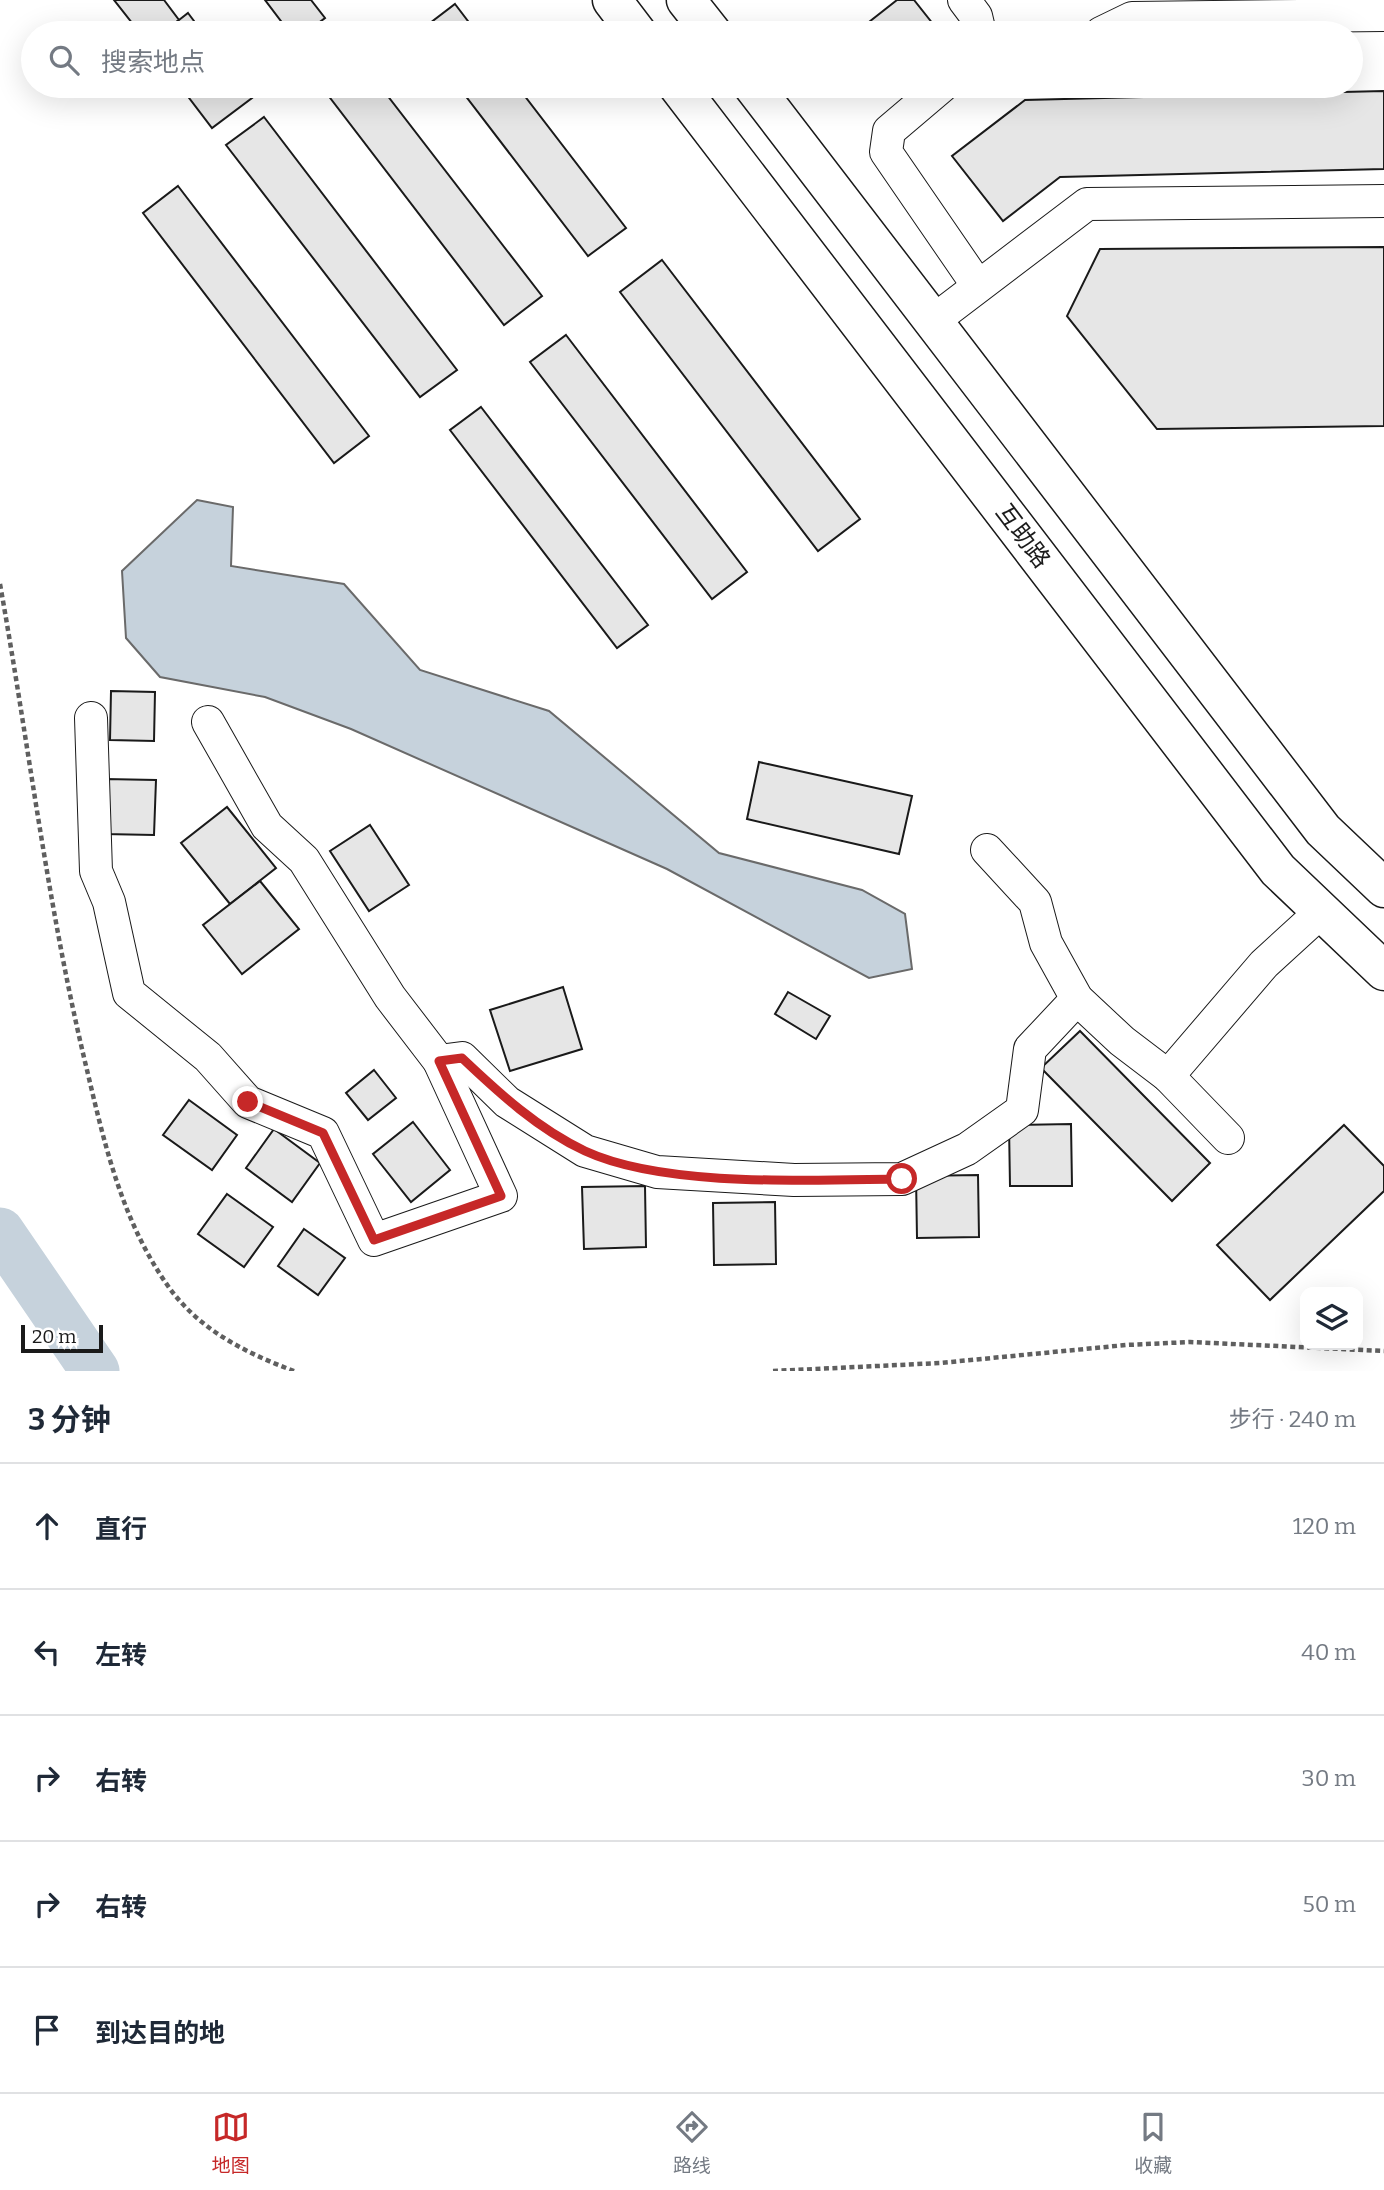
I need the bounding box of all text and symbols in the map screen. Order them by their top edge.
search box [21,21,1363,98]
icon: search [45,41,83,79]
text: 搜索地点 [101,47,205,78]
street label: 互助路 [990,499,1056,573]
route end [232,1086,263,1117]
route start [886,1163,917,1194]
map controls [1300,1287,1363,1350]
button: layers [1300,1287,1363,1350]
scale bar [21,1322,103,1354]
text: 20 m [32,1325,76,1348]
text: 3 分钟 [28,1402,111,1438]
text: 步行 · 240 m [1229,1405,1356,1433]
icon: ahead [28,1507,66,1545]
text: 120 m [1293,1512,1356,1540]
text: 直行 [95,1514,147,1545]
icon: left [28,1633,66,1671]
text: 40 m [1301,1638,1356,1666]
text: 左转 [95,1640,147,1671]
icon: right [28,1759,66,1797]
text: 30 m [1302,1764,1356,1792]
text: 右转 [95,1766,147,1797]
icon: right [28,1885,66,1923]
text: 50 m [1302,1890,1356,1918]
text: 右转 [95,1892,147,1923]
icon: arrive [28,2011,66,2049]
text: 到达目的地 [95,2018,225,2049]
tab: 地图 [212,2108,250,2177]
tab: 路线 [673,2108,711,2177]
tab: 收藏 [1134,2108,1172,2177]

